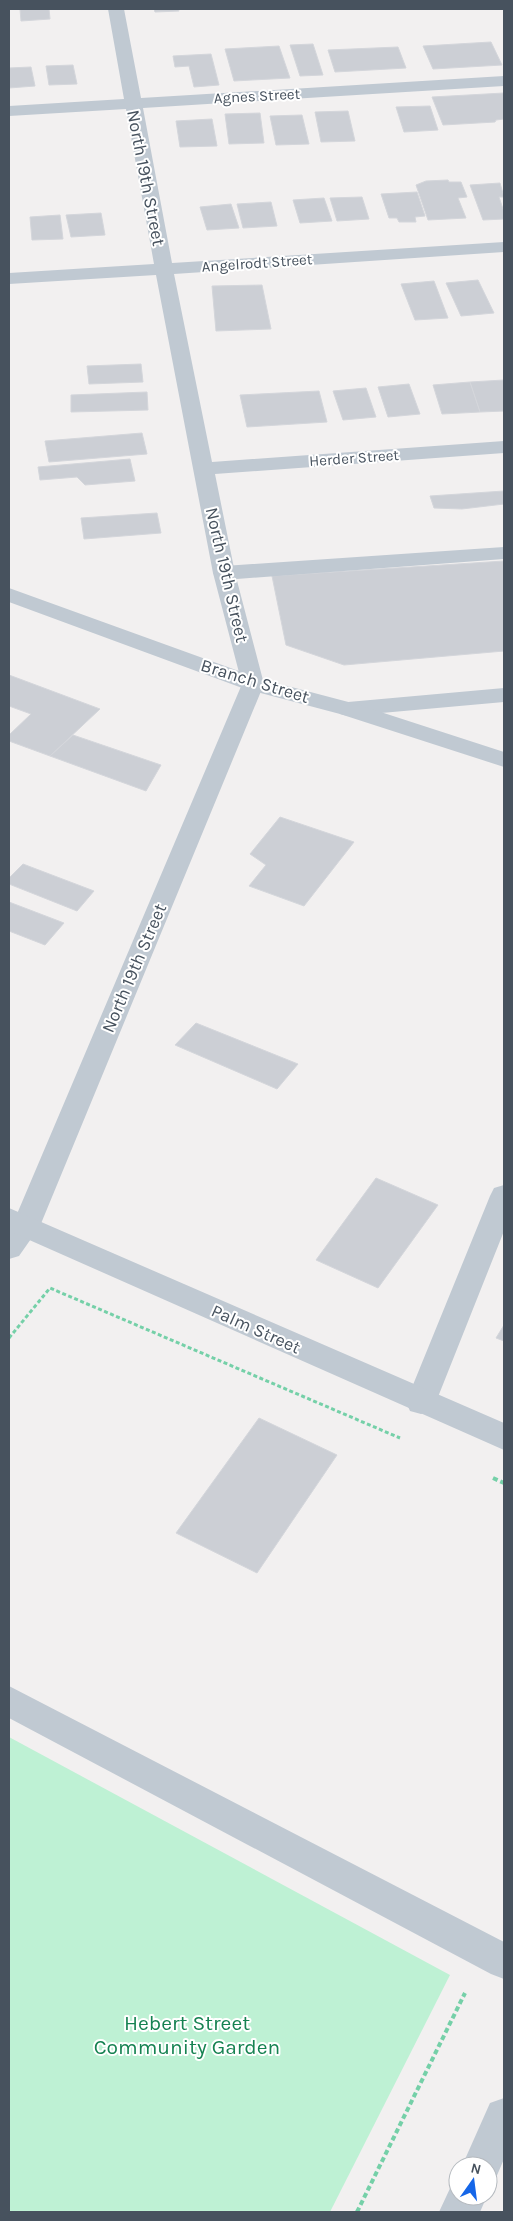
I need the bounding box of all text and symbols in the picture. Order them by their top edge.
street label: Agnes Street [213,85,301,107]
street label: North 19th Street [122,108,170,248]
street label: Angelrodt Street [201,250,313,276]
street label: Herder Street [309,446,400,470]
street label: North 19th Street [201,505,253,645]
street label: Branch Street [198,654,312,708]
street label: North 19th Street [97,900,171,1036]
street label: Palm Street [208,1300,304,1359]
park label: Hebert Street Community Garden [94,2011,280,2059]
north arrow [448,2156,498,2206]
text: N [469,2159,483,2178]

